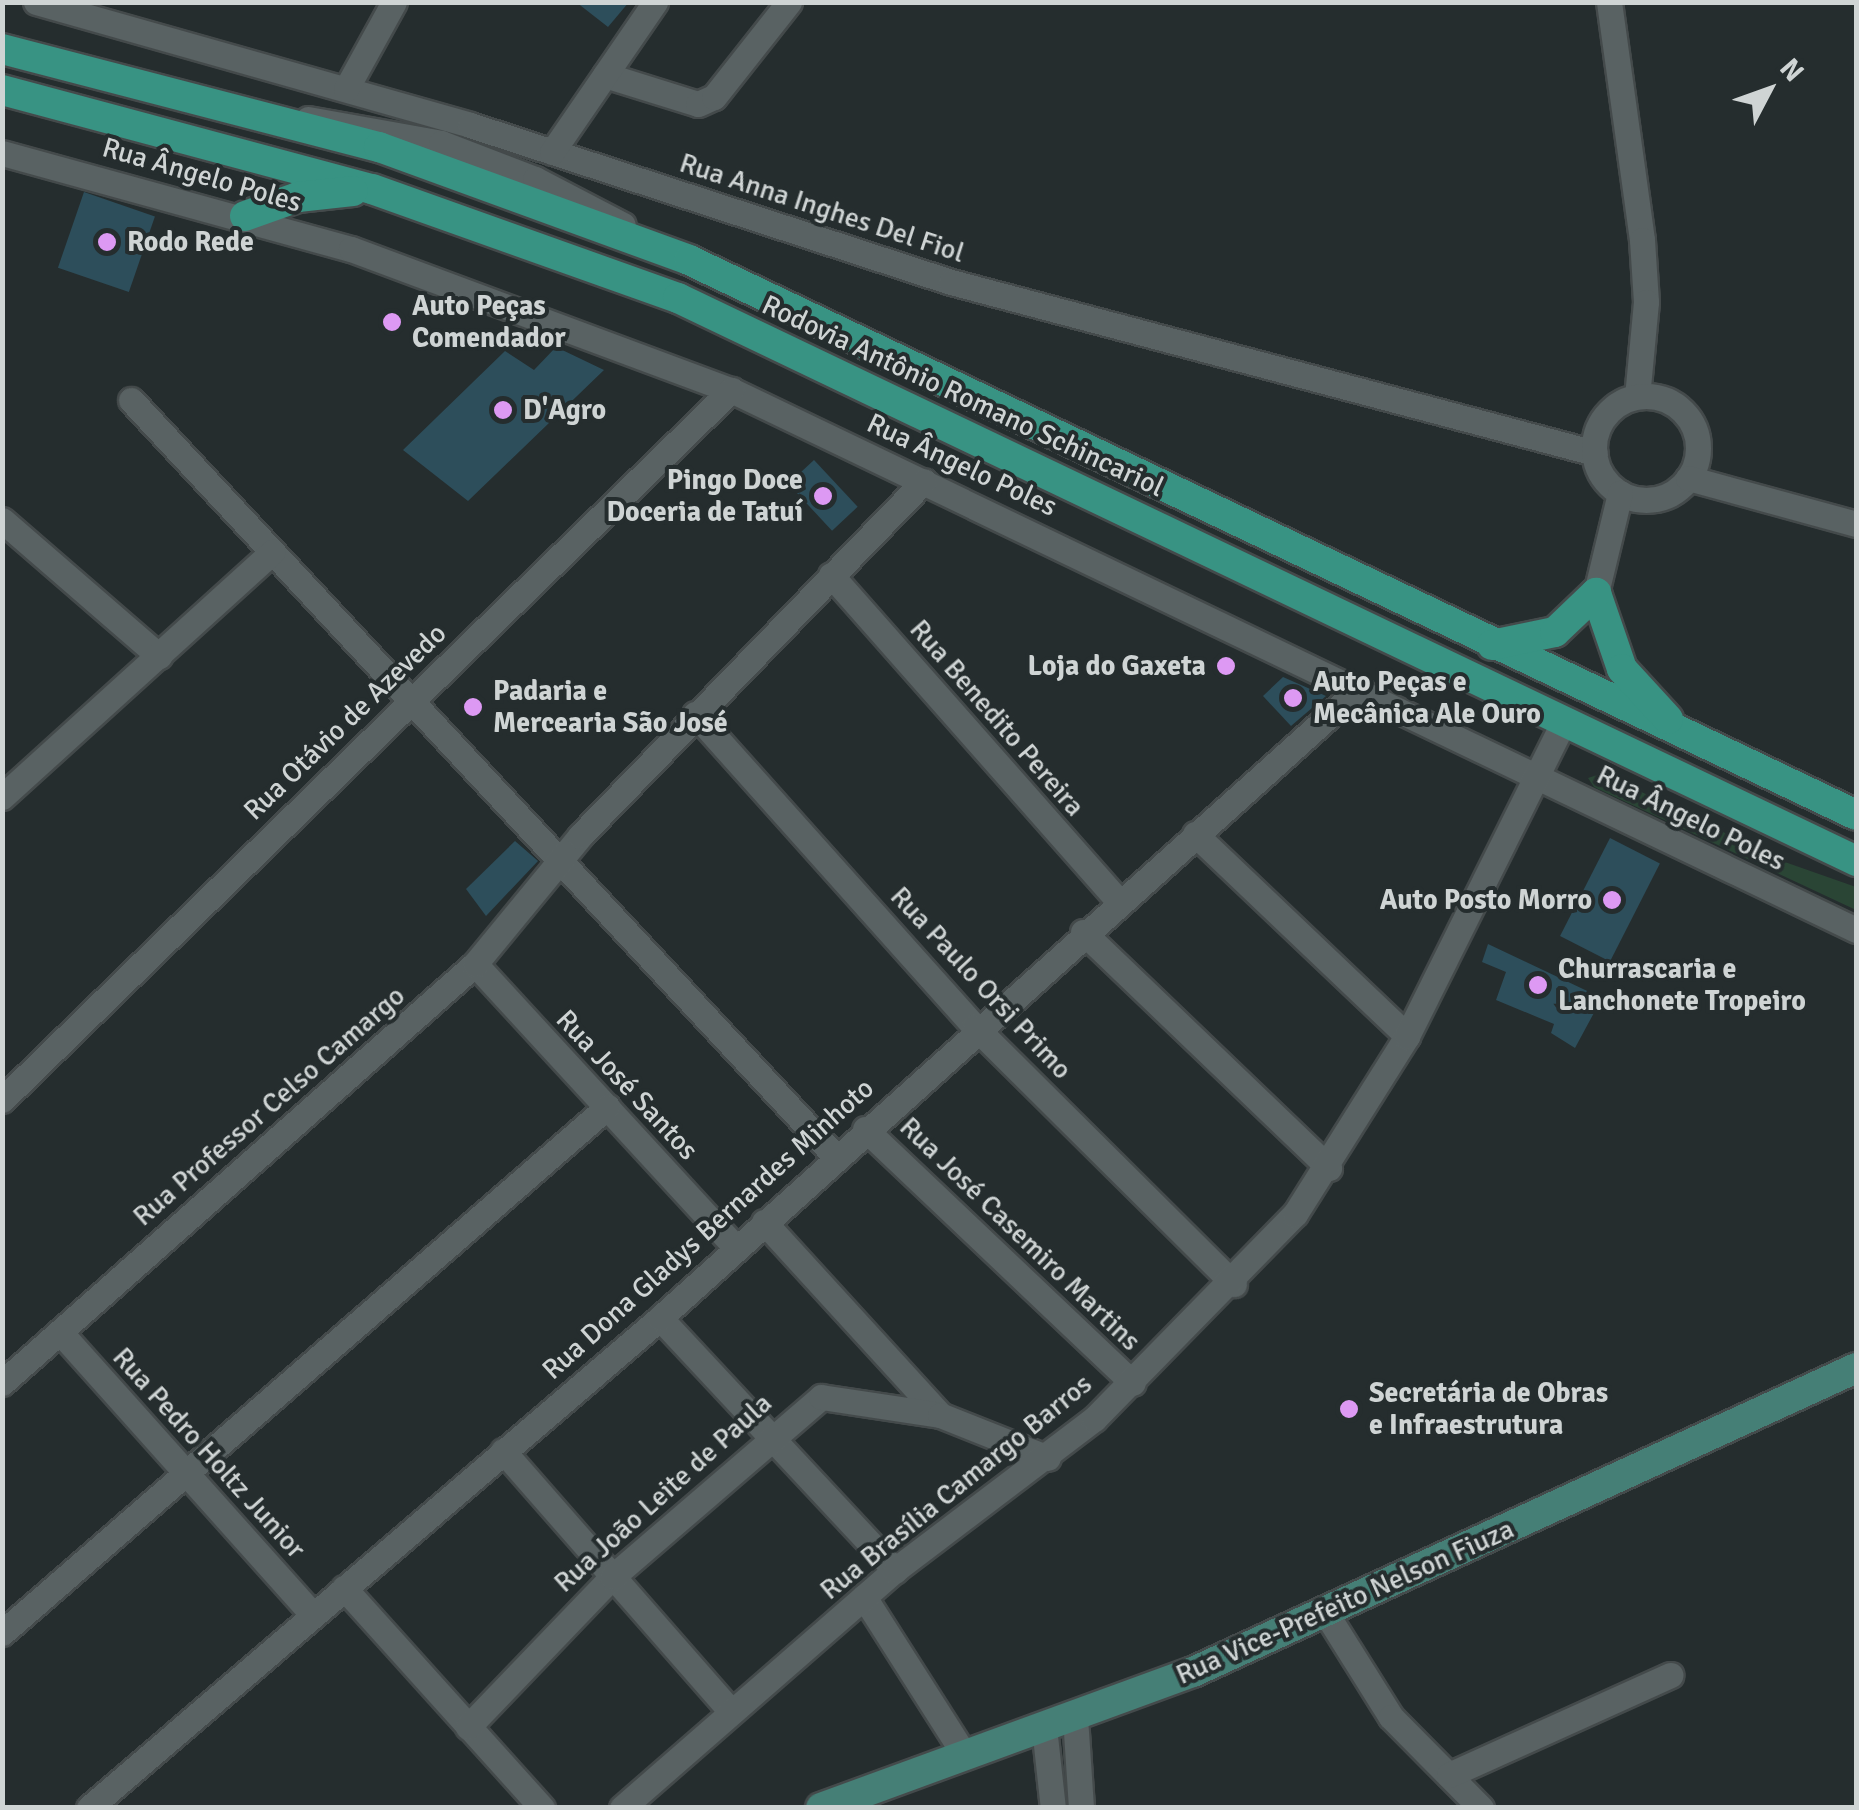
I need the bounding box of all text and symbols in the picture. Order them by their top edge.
north arrow [1719,40,1819,140]
text: N [1772,52,1811,89]
street label: Rua Ângelo Poles [99,131,305,219]
street label: Rua Anna Inghes Del Fiol [675,146,969,270]
place label: Rodo Rede [127,225,254,259]
marker: Rodo Rede [96,231,118,253]
street label: Rodovia Antônio Romano Schincariol [757,288,1169,504]
place label: Auto Peças Comendador [412,289,566,355]
marker: Auto Peças Comendador [381,311,403,333]
place label: D'Agro [523,393,606,427]
marker: D'Agro [492,399,514,421]
street label: Rua Ângelo Poles [862,406,1062,524]
place label: Pingo Doce Doceria de Tatuí [606,463,803,529]
marker: Pingo Doce Doceria de Tatuí [812,485,834,507]
street label: Rua Benedito Pereira [903,613,1091,823]
street label: Rua Otávio de Azevedo [237,617,453,827]
place label: Loja do Gaxeta [1028,649,1206,683]
marker: Loja do Gaxeta [1215,655,1237,677]
place label: Auto Peças e Mecânica Ale Ouro [1313,665,1541,731]
place label: Padaria e Mercearia São José [493,674,728,740]
marker: Auto Peças e Mecânica Ale Ouro [1282,687,1304,709]
marker: Padaria e Mercearia São José [462,696,484,718]
street label: Rua Ângelo Poles [1591,758,1791,878]
street label: Rua Paulo Orsi Primo [883,880,1079,1086]
place label: Auto Posto Morro [1380,883,1592,917]
marker: Auto Posto Morro [1601,889,1623,911]
place label: Churrascaria e Lanchonete Tropeiro [1558,952,1806,1018]
marker: Churrascaria e Lanchonete Tropeiro [1527,974,1549,996]
street label: Rua Professor Celso Camargo [126,979,412,1233]
street label: Rua José Santos [549,1003,705,1167]
street label: Rua Dona Gladys Bernardes Minhoto [535,1071,881,1387]
street label: Rua José Casemiro Martins [893,1110,1147,1358]
street label: Rua Pedro Holtz Junior [106,1341,312,1565]
street label: Rua Brasília Camargo Barros [813,1367,1099,1607]
place label: Secretária de Obras e Infraestrutura [1369,1376,1608,1442]
street label: Rua João Leite de Paula [547,1386,779,1600]
marker: Secretária de Obras e Infraestrutura [1338,1398,1360,1420]
street label: Rua Vice-Prefeito Nelson Fiuza [1171,1512,1519,1692]

